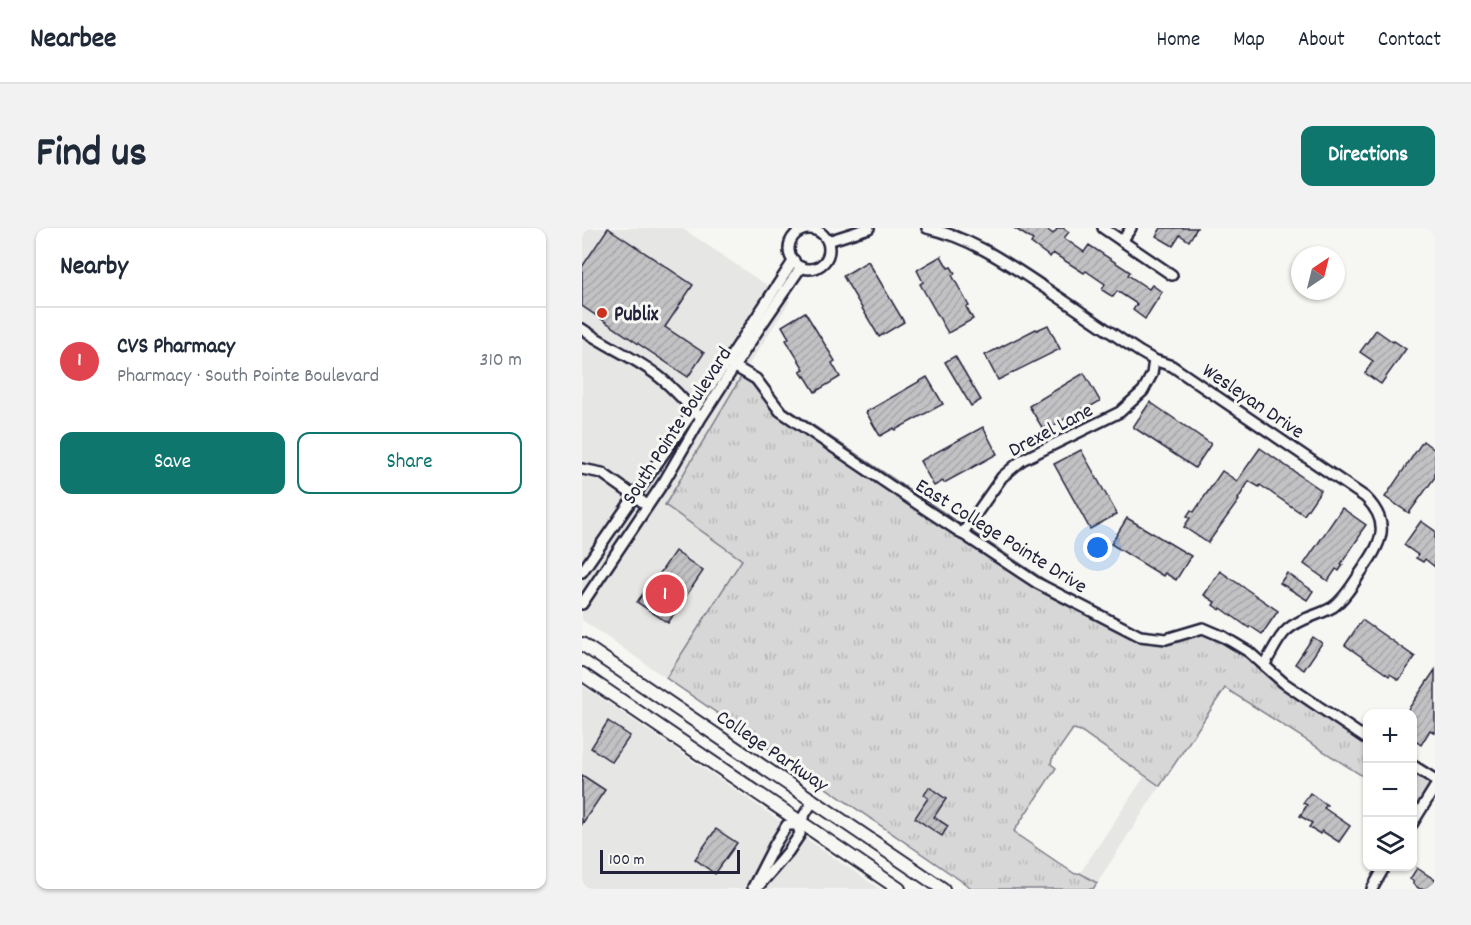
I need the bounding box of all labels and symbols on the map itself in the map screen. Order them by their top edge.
north arrow [1291,246,1345,300]
place label: Publix [614,301,659,331]
marker: Publix [595,306,609,320]
street label: South Pointe Boulevard [616,342,741,511]
street label: Wesleyan Drive [1195,357,1310,448]
street label: Drexel Lane [1004,397,1099,467]
street label: East College Pointe Drive [909,472,1092,603]
your location [1083,533,1112,562]
pin: 1 [646,572,685,616]
street label: College Parkway [709,704,834,802]
scale bar [600,847,740,874]

